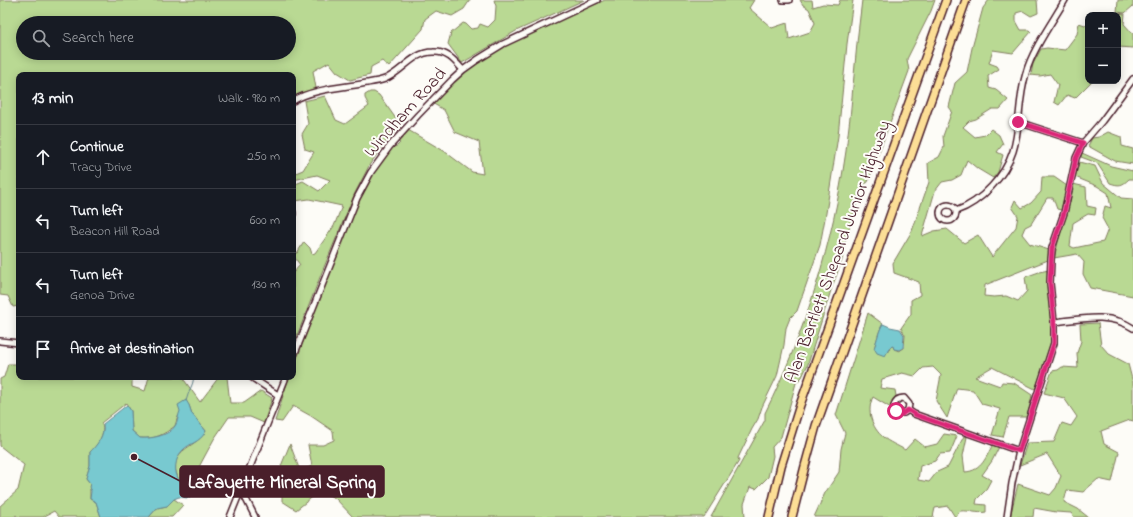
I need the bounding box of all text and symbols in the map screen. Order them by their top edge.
map controls [1085,12,1121,84]
button: + [1085,12,1121,48]
search box [16,16,296,60]
icon: search [30,27,52,49]
text: Search here [62,27,134,49]
button: − [1085,48,1121,84]
street label: Windham Road [359,62,453,164]
text: 13 min [32,86,73,111]
text: Walk · 980 m [218,89,280,108]
route end [1009,113,1027,131]
street label: Alan Bartlett Shepard Junior Highway [779,117,900,387]
text: Continue [70,136,124,158]
icon: ahead [32,146,54,168]
text: 250 m [247,147,280,166]
text: Tracy Drive [70,158,132,177]
text: Turn left [70,200,123,222]
icon: left [32,210,54,232]
text: 600 m [250,211,280,230]
text: Beacon Hill Road [70,222,160,241]
text: Turn left [70,264,123,286]
icon: left [32,274,54,296]
text: 130 m [252,275,280,294]
text: Genoa Drive [70,286,135,305]
icon: arrive [32,338,54,360]
text: Arrive at destination [70,338,194,360]
route start [887,402,905,420]
callout: Lafayette Mineral Spring [180,466,384,497]
text: Lafayette Mineral Spring [188,470,377,499]

